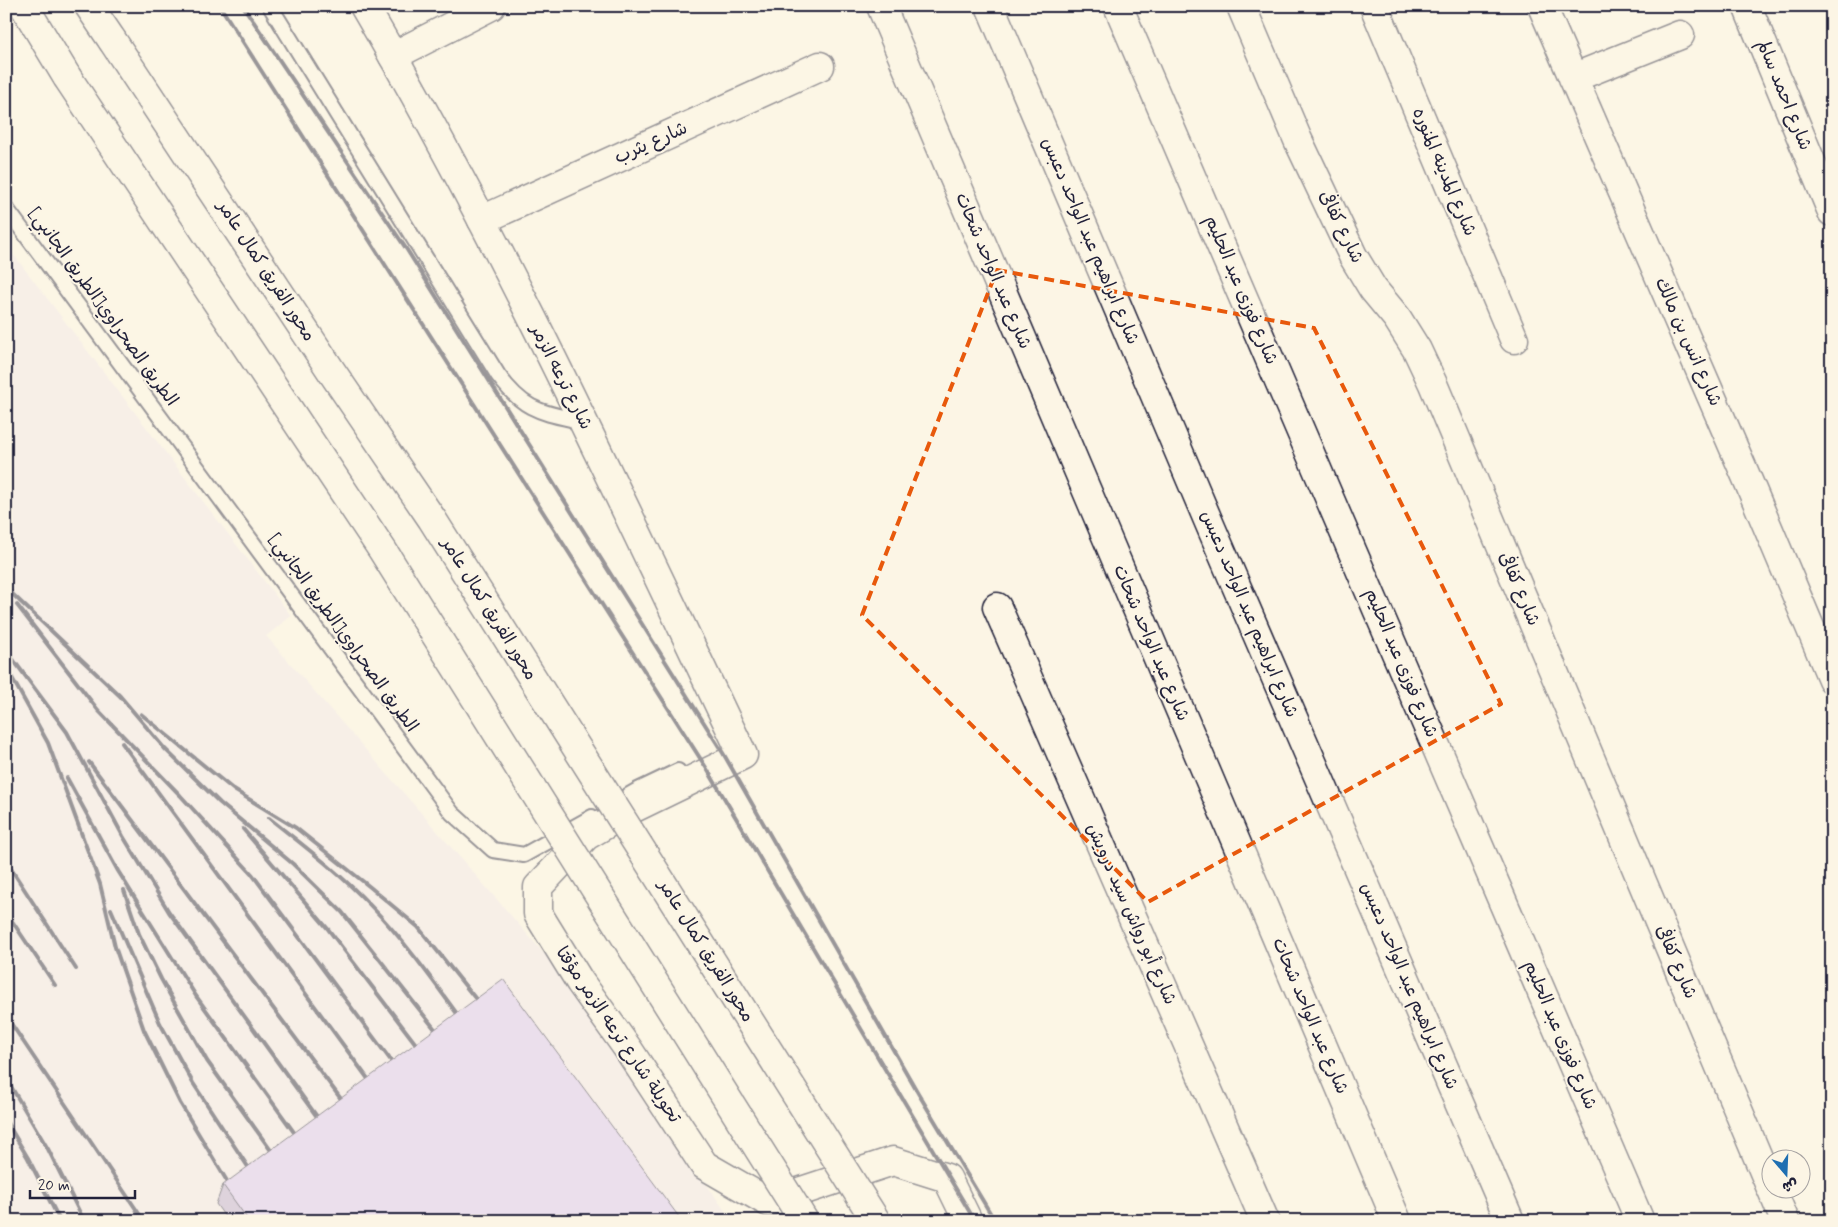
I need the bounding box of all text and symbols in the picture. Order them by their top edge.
street label: شارع احمد سالم [1750,36,1817,154]
street label: شارع المدينه المنوره [1406,104,1482,240]
street label: شارع يثرب [611,116,691,170]
street label: شارع ابراهيم عبد الواحد دعبس [1034,134,1145,349]
street label: شارع كفافى [1313,186,1370,267]
street label: شارع عبد الواحد شحات [949,189,1037,353]
street label: محور الفريق كمال عامر [210,194,321,346]
street label: الطريق الصحراوي[الطريق الجانبي] [20,203,183,413]
street label: شارع فوزى عبد الحليم [1198,212,1283,369]
street label: شارع انس بن مالك [1649,274,1727,410]
street label: شارع ترعه الزمر [523,318,598,434]
street label: شارع ابراهيم عبد الواحد دعبس [1193,507,1304,722]
street label: الطريق الصحراوي[الطريق الجانبي] [260,529,423,739]
street label: محور الفريق كمال عامر [434,531,543,685]
street label: شارع كفافى [1493,548,1546,630]
street label: شارع عبد الواحد شحات [1107,561,1195,725]
street label: شارع فوزى عبد الحليم [1358,585,1443,742]
street label: شارع أبو رواش سيد درويش [1080,820,1182,1008]
street label: محور الفريق كمال عامر [651,873,760,1027]
street label: شارع ابراهيم عبد الواحد دعبس [1353,879,1464,1094]
street label: شارع كفافى [1650,921,1703,1003]
street label: شارع عبد الواحد شحات [1266,934,1354,1098]
street label: تحويلة شارع ترعه الزمر مؤقتا [550,942,687,1129]
street label: شارع فوزى عبد الحليم [1517,957,1602,1114]
north arrow [1760,1150,1810,1200]
scale bar [30,1167,135,1199]
text: ش [1780,1174,1800,1196]
text: 20 m [38,1176,70,1196]

